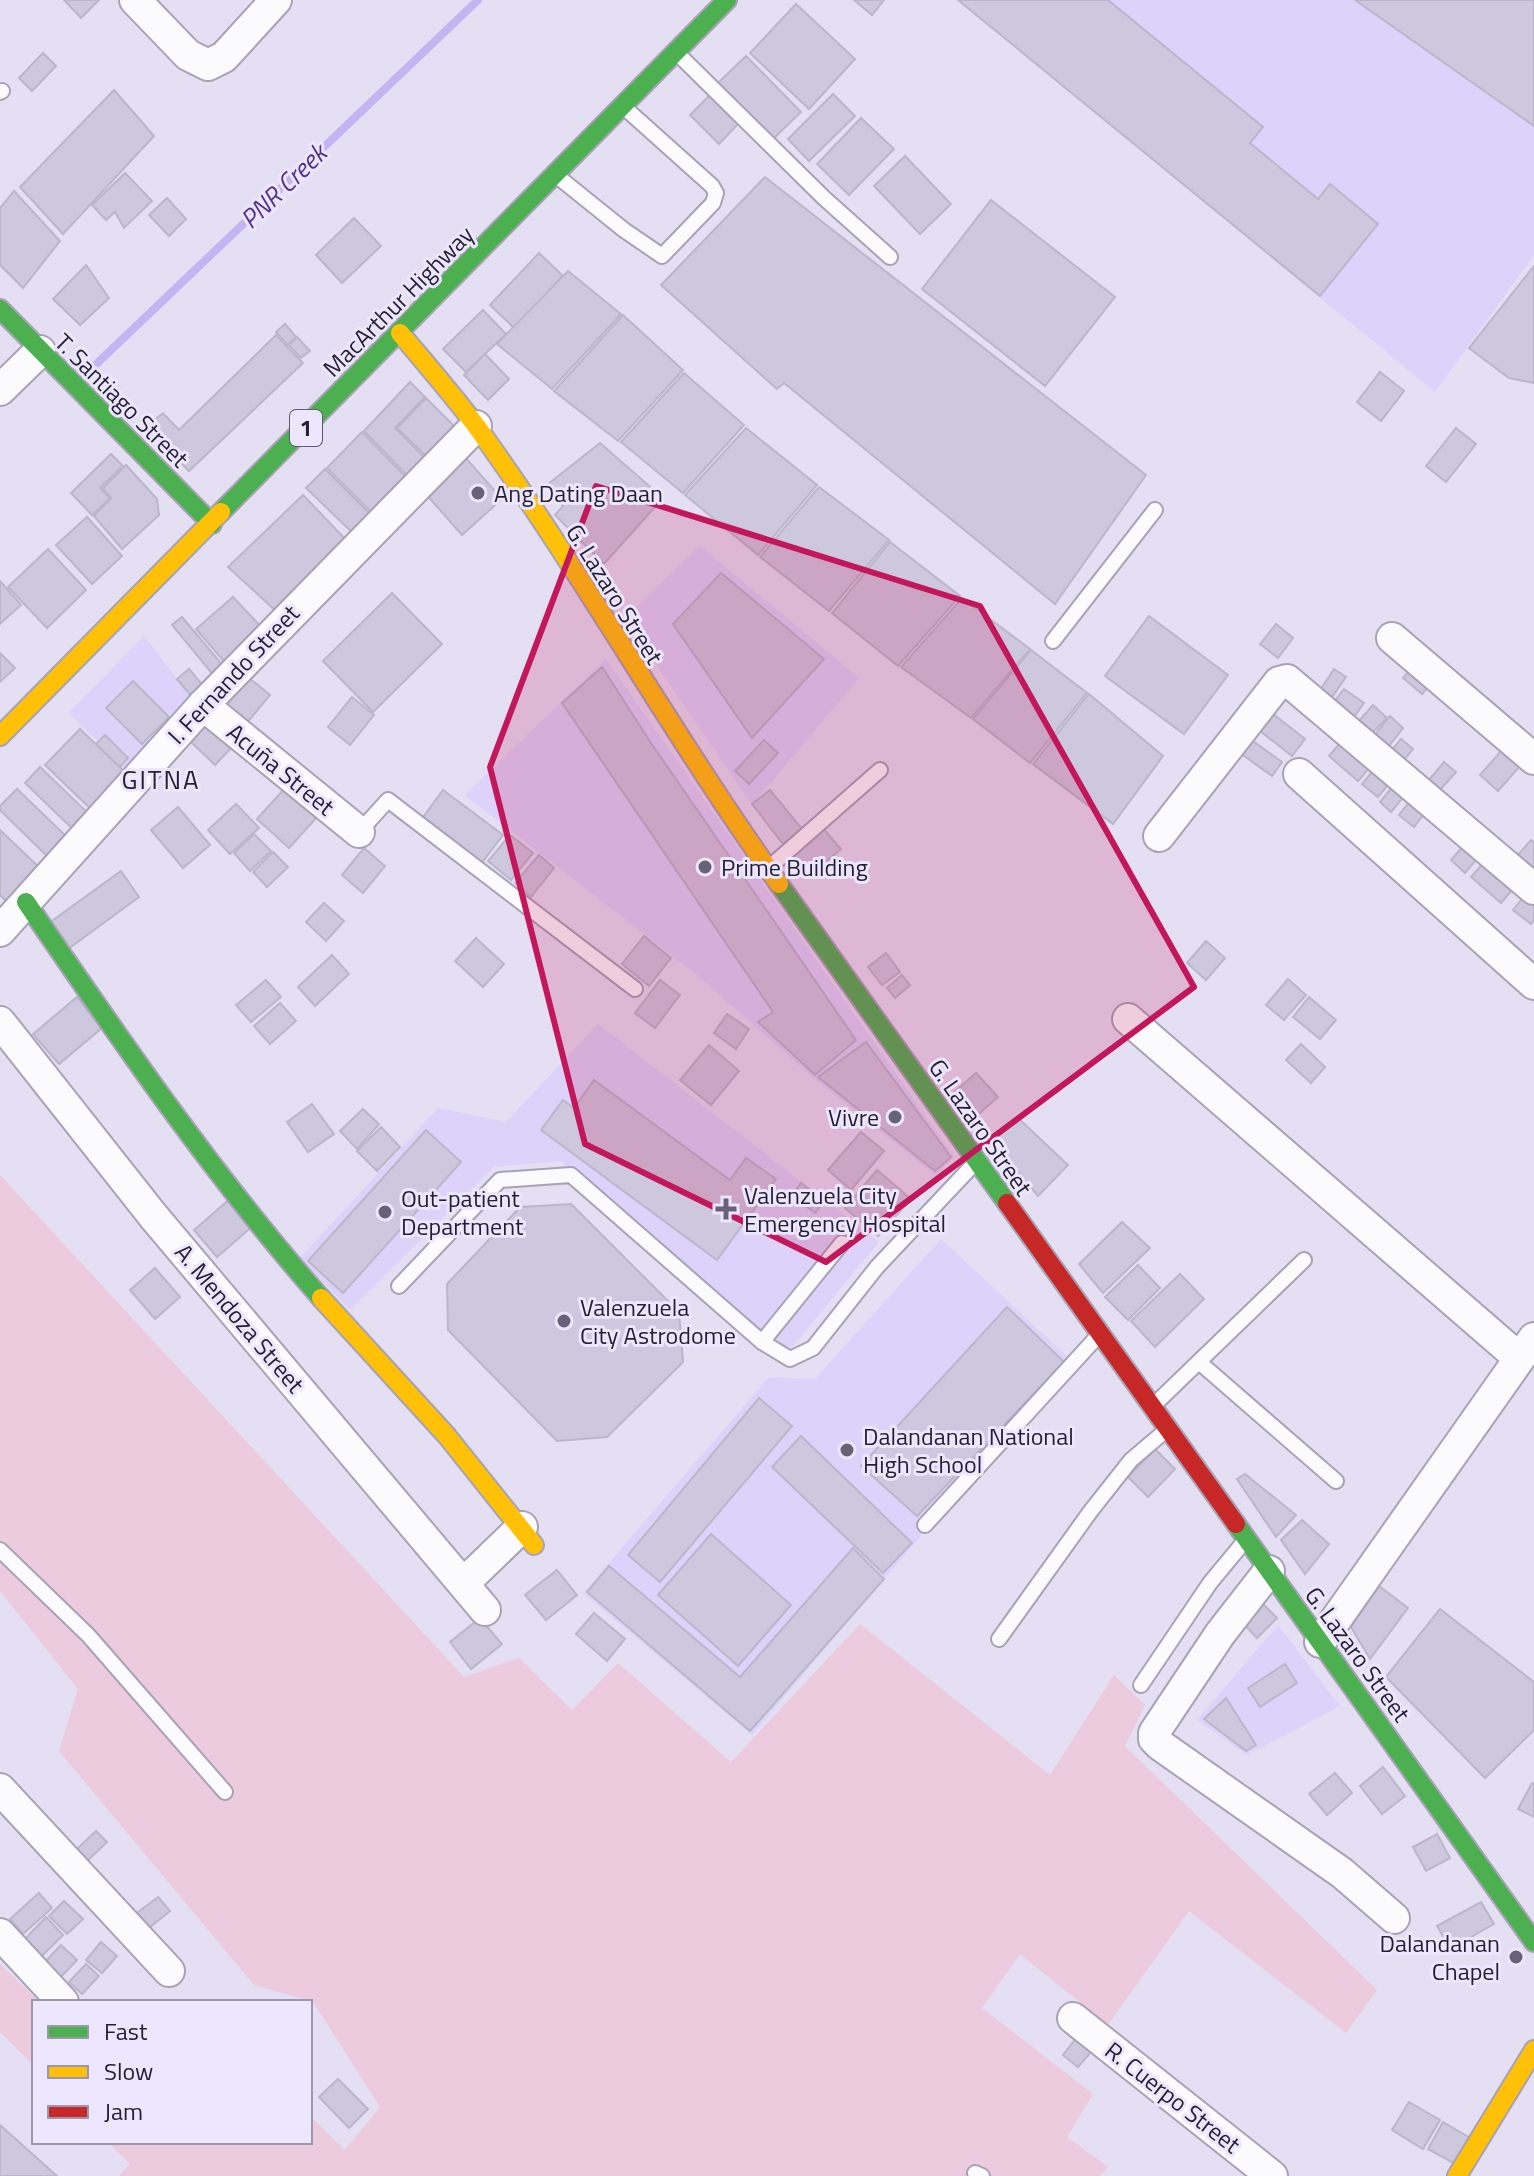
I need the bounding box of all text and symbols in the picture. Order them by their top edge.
water label: PNR Creek [231,132,338,237]
street label: MacArthur Highway [314,217,482,385]
street label: T. Santiago Street [47,325,198,476]
road number: 1 [290,410,322,446]
place label: Ang Dating Daan [494,475,663,511]
marker: Ang Dating Daan [469,484,487,502]
street label: G. Lazaro Street [557,517,673,672]
street label: I. Fernando Street [159,596,308,752]
street label: Acuña Street [219,714,343,824]
district label: GITNA [121,760,201,799]
place label: Prime Building [721,849,868,885]
marker: Prime Building [696,858,714,876]
street label: G. Lazaro Street [920,1051,1042,1203]
place label: Vivre [828,1099,879,1135]
marker: Vivre [886,1108,904,1126]
place label: Valenzuela City Emergency Hospital [744,1177,946,1241]
place label: Out-patient Department [401,1180,524,1244]
marker: Valenzuela City Emergency Hospital [715,1198,737,1220]
marker: Out-patient Department [376,1203,394,1221]
street label: A. Mendoza Street [167,1235,314,1401]
place label: Valenzuela City Astrodome [580,1289,736,1353]
marker: Valenzuela City Astrodome [555,1312,573,1330]
place label: Dalandanan National High School [863,1418,1074,1482]
marker: Dalandanan National High School [838,1441,856,1459]
street label: G. Lazaro Street [1297,1579,1420,1730]
place label: Dalandanan Chapel [1380,1925,1500,1989]
marker: Dalandanan Chapel [1507,1948,1525,1966]
legend [32,2000,312,2144]
text: Fast [104,2013,148,2049]
street label: R. Cuerpo Street [1097,2032,1249,2162]
text: Slow [104,2053,153,2089]
text: Jam [104,2093,143,2129]

